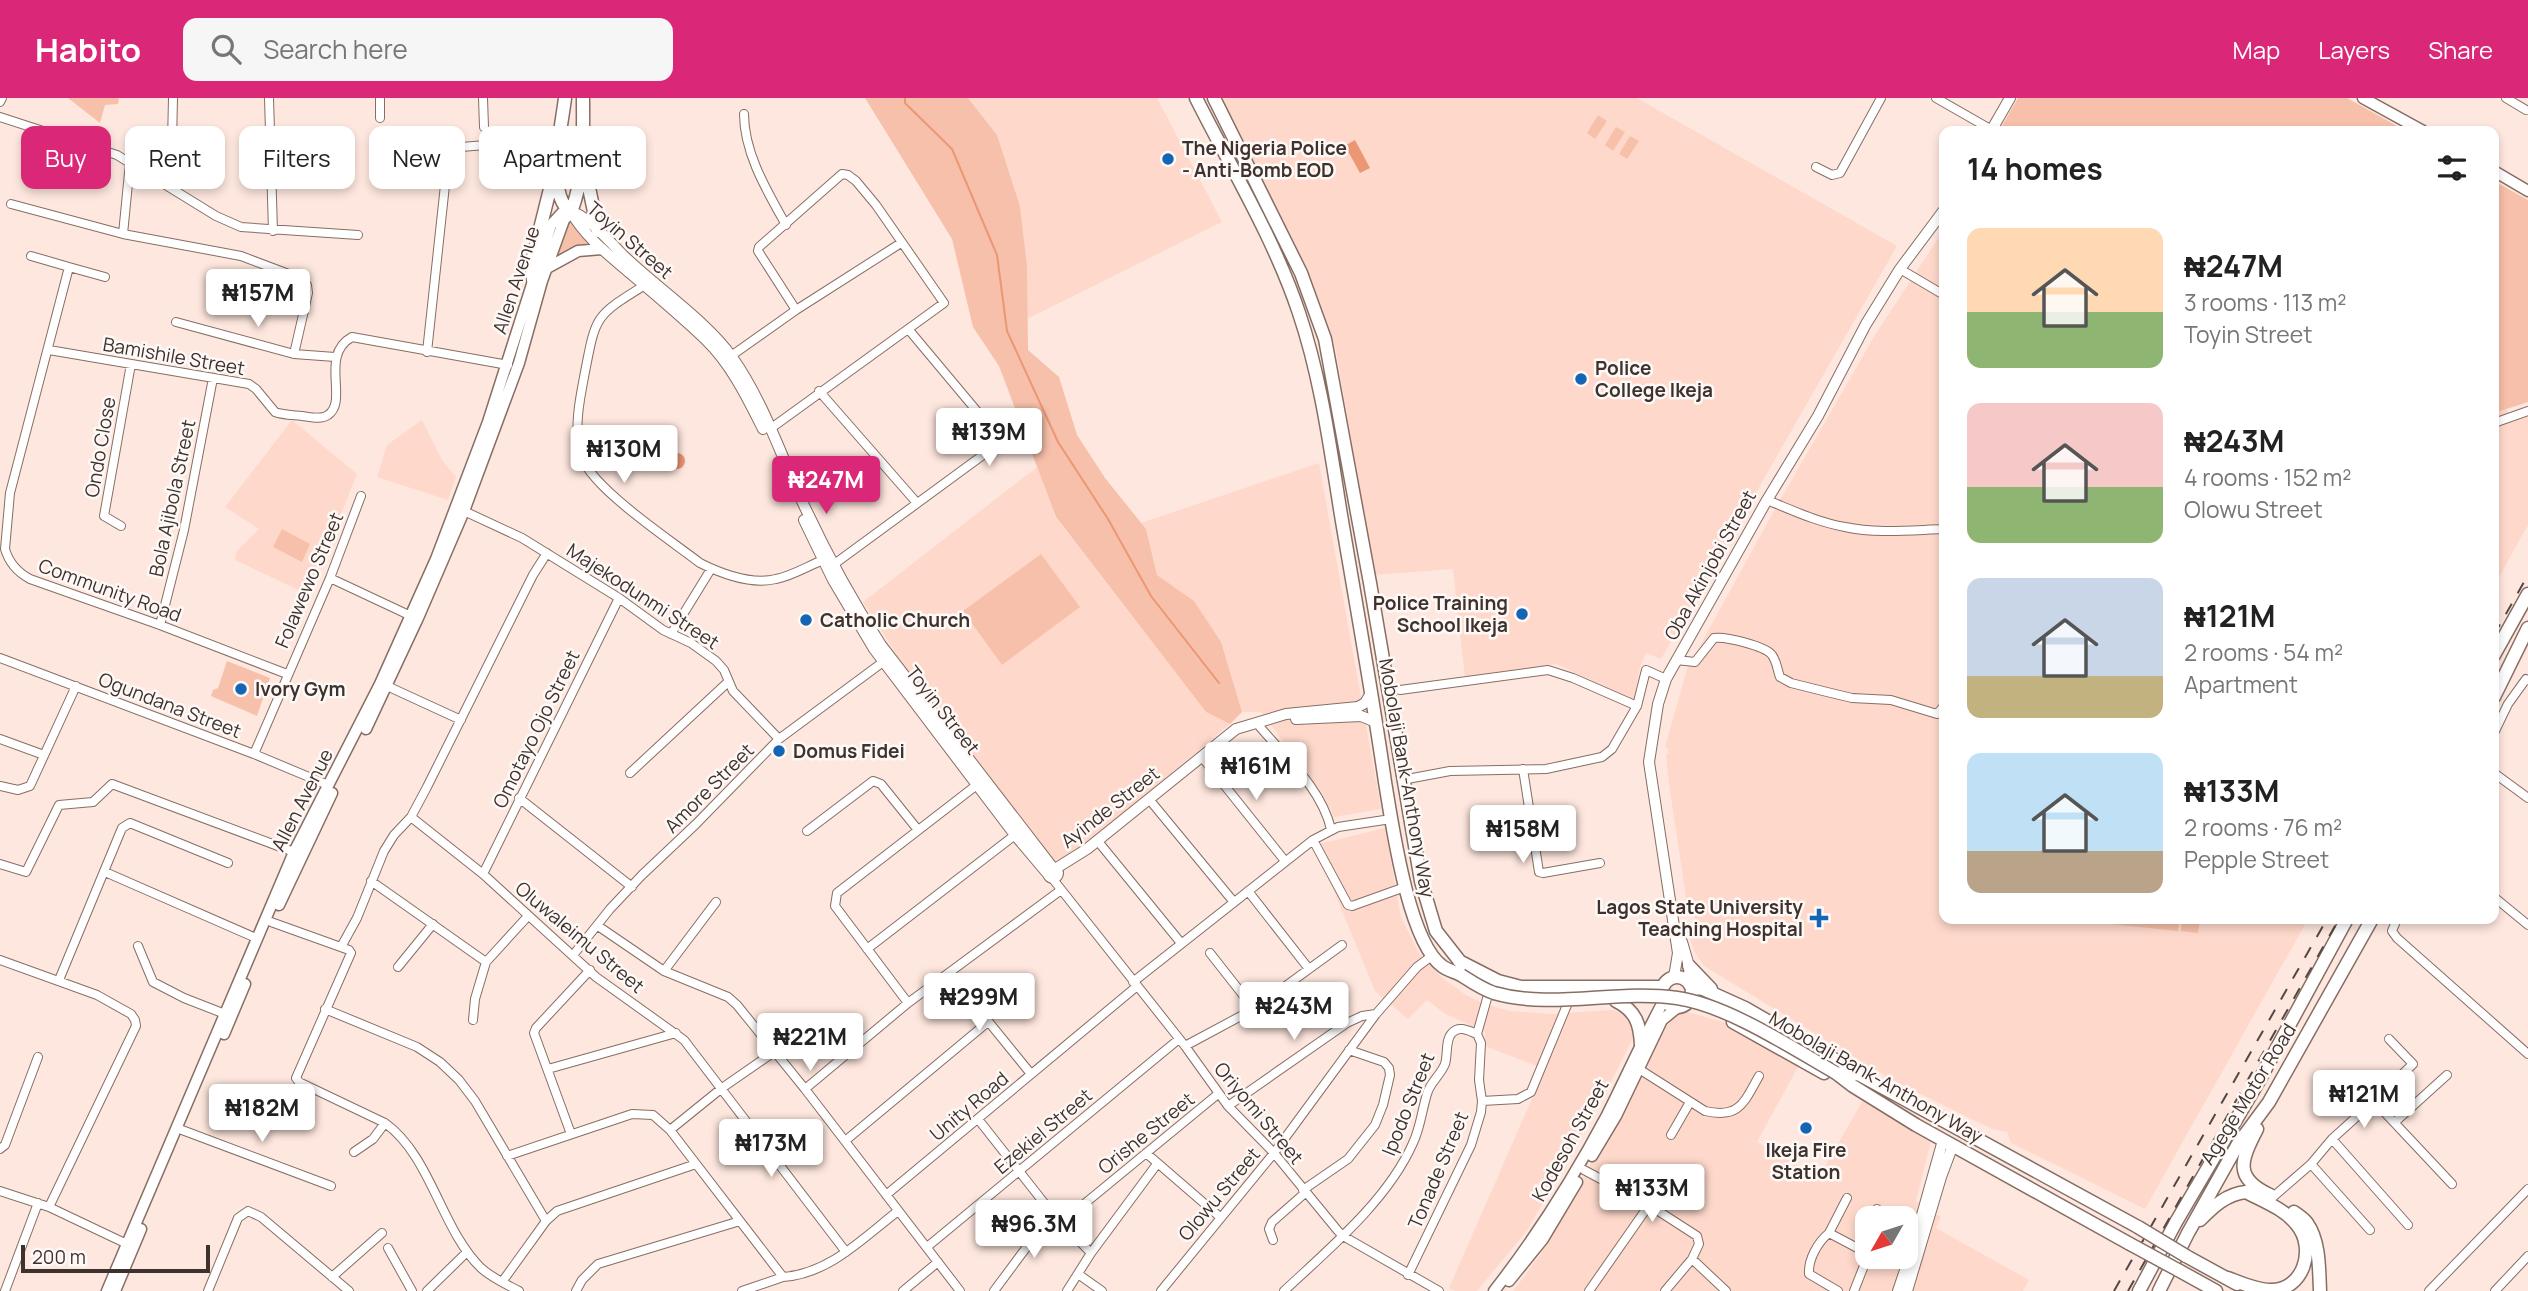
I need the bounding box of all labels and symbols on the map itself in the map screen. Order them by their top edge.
place label: The Nigeria Police - Anti-Bomb EOD [1182,135,1347,183]
marker: The Nigeria Police - Anti-Bomb EOD [1160,151,1176,167]
street label: Toyin Street [581,195,679,285]
street label: Allen Avenue [486,223,546,337]
pin: ₦157M [209,270,307,329]
street label: Bamishile Street [101,331,247,381]
place label: Police College Ikeja [1595,355,1713,403]
marker: Police College Ikeja [1573,371,1589,387]
street label: Ondo Close [78,395,122,499]
pin: ₦139M [940,408,1038,468]
street label: Bola Ajibola Street [143,417,201,579]
pin: ₦130M [575,426,673,485]
pin: ₦247M [777,456,875,516]
street label: Oba Akinjobi Street [1658,485,1762,645]
street label: Folawewo Street [269,508,349,652]
street label: Majekodunmi Street [562,537,724,655]
street label: Community Road [35,552,185,628]
place label: Police Training School Ikeja [1373,590,1508,638]
marker: Police Training School Ikeja [1514,606,1530,622]
place label: Catholic Church [820,607,970,633]
marker: Catholic Church [798,612,814,628]
street label: Omotayo Ojo Street [486,646,586,812]
street label: Mobolaji Bank-Anthony Way [1373,656,1441,900]
street label: Toyin Street [900,660,986,760]
street label: Ogundana Street [95,666,245,744]
place label: Ivory Gym [255,676,346,702]
marker: Ivory Gym [233,681,249,697]
street label: Amore Street [659,738,759,838]
place label: Domus Fidei [793,738,905,764]
pin: ₦161M [1207,742,1305,802]
marker: Domus Fidei [771,743,787,759]
street label: Allen Avenue [265,744,339,856]
street label: Ayinde Street [1055,760,1165,854]
pin: ₦158M [1474,806,1572,865]
street label: Oluwaleimu Street [510,875,650,999]
place label: Lagos State University Teaching Hospital [1596,894,1803,942]
marker: Lagos State University Teaching Hospital [1809,908,1829,928]
pin: ₦299M [930,974,1028,1033]
pin: ₦243M [1245,982,1343,1042]
street label: Mobolaji Bank-Anthony Way [1764,1005,1988,1149]
pin: ₦221M [761,1014,859,1073]
street label: Agege Motor Road [2194,1018,2302,1170]
street label: Ipodo Street [1376,1049,1440,1159]
street label: Oriyomi Street [1209,1056,1309,1170]
street label: Unity Road [924,1065,1014,1147]
pin: ₦121M [2315,1070,2413,1130]
street label: Kodesoh Street [1526,1074,1614,1206]
street label: Ezekiel Street [989,1082,1097,1180]
pin: ₦182M [213,1084,311,1144]
street label: Orishe Street [1092,1086,1200,1180]
street label: Tonade Street [1402,1107,1474,1233]
pin: ₦173M [722,1119,820,1179]
marker: Ikeja Fire Station [1798,1120,1814,1136]
place label: Ikeja Fire Station [1765,1137,1847,1185]
street label: Olowu Street [1172,1142,1266,1246]
pin: ₦133M [1603,1164,1701,1224]
pin: ₦96.3M [977,1200,1091,1260]
north arrow [1855,1206,1918,1269]
scale bar [21,1242,210,1274]

